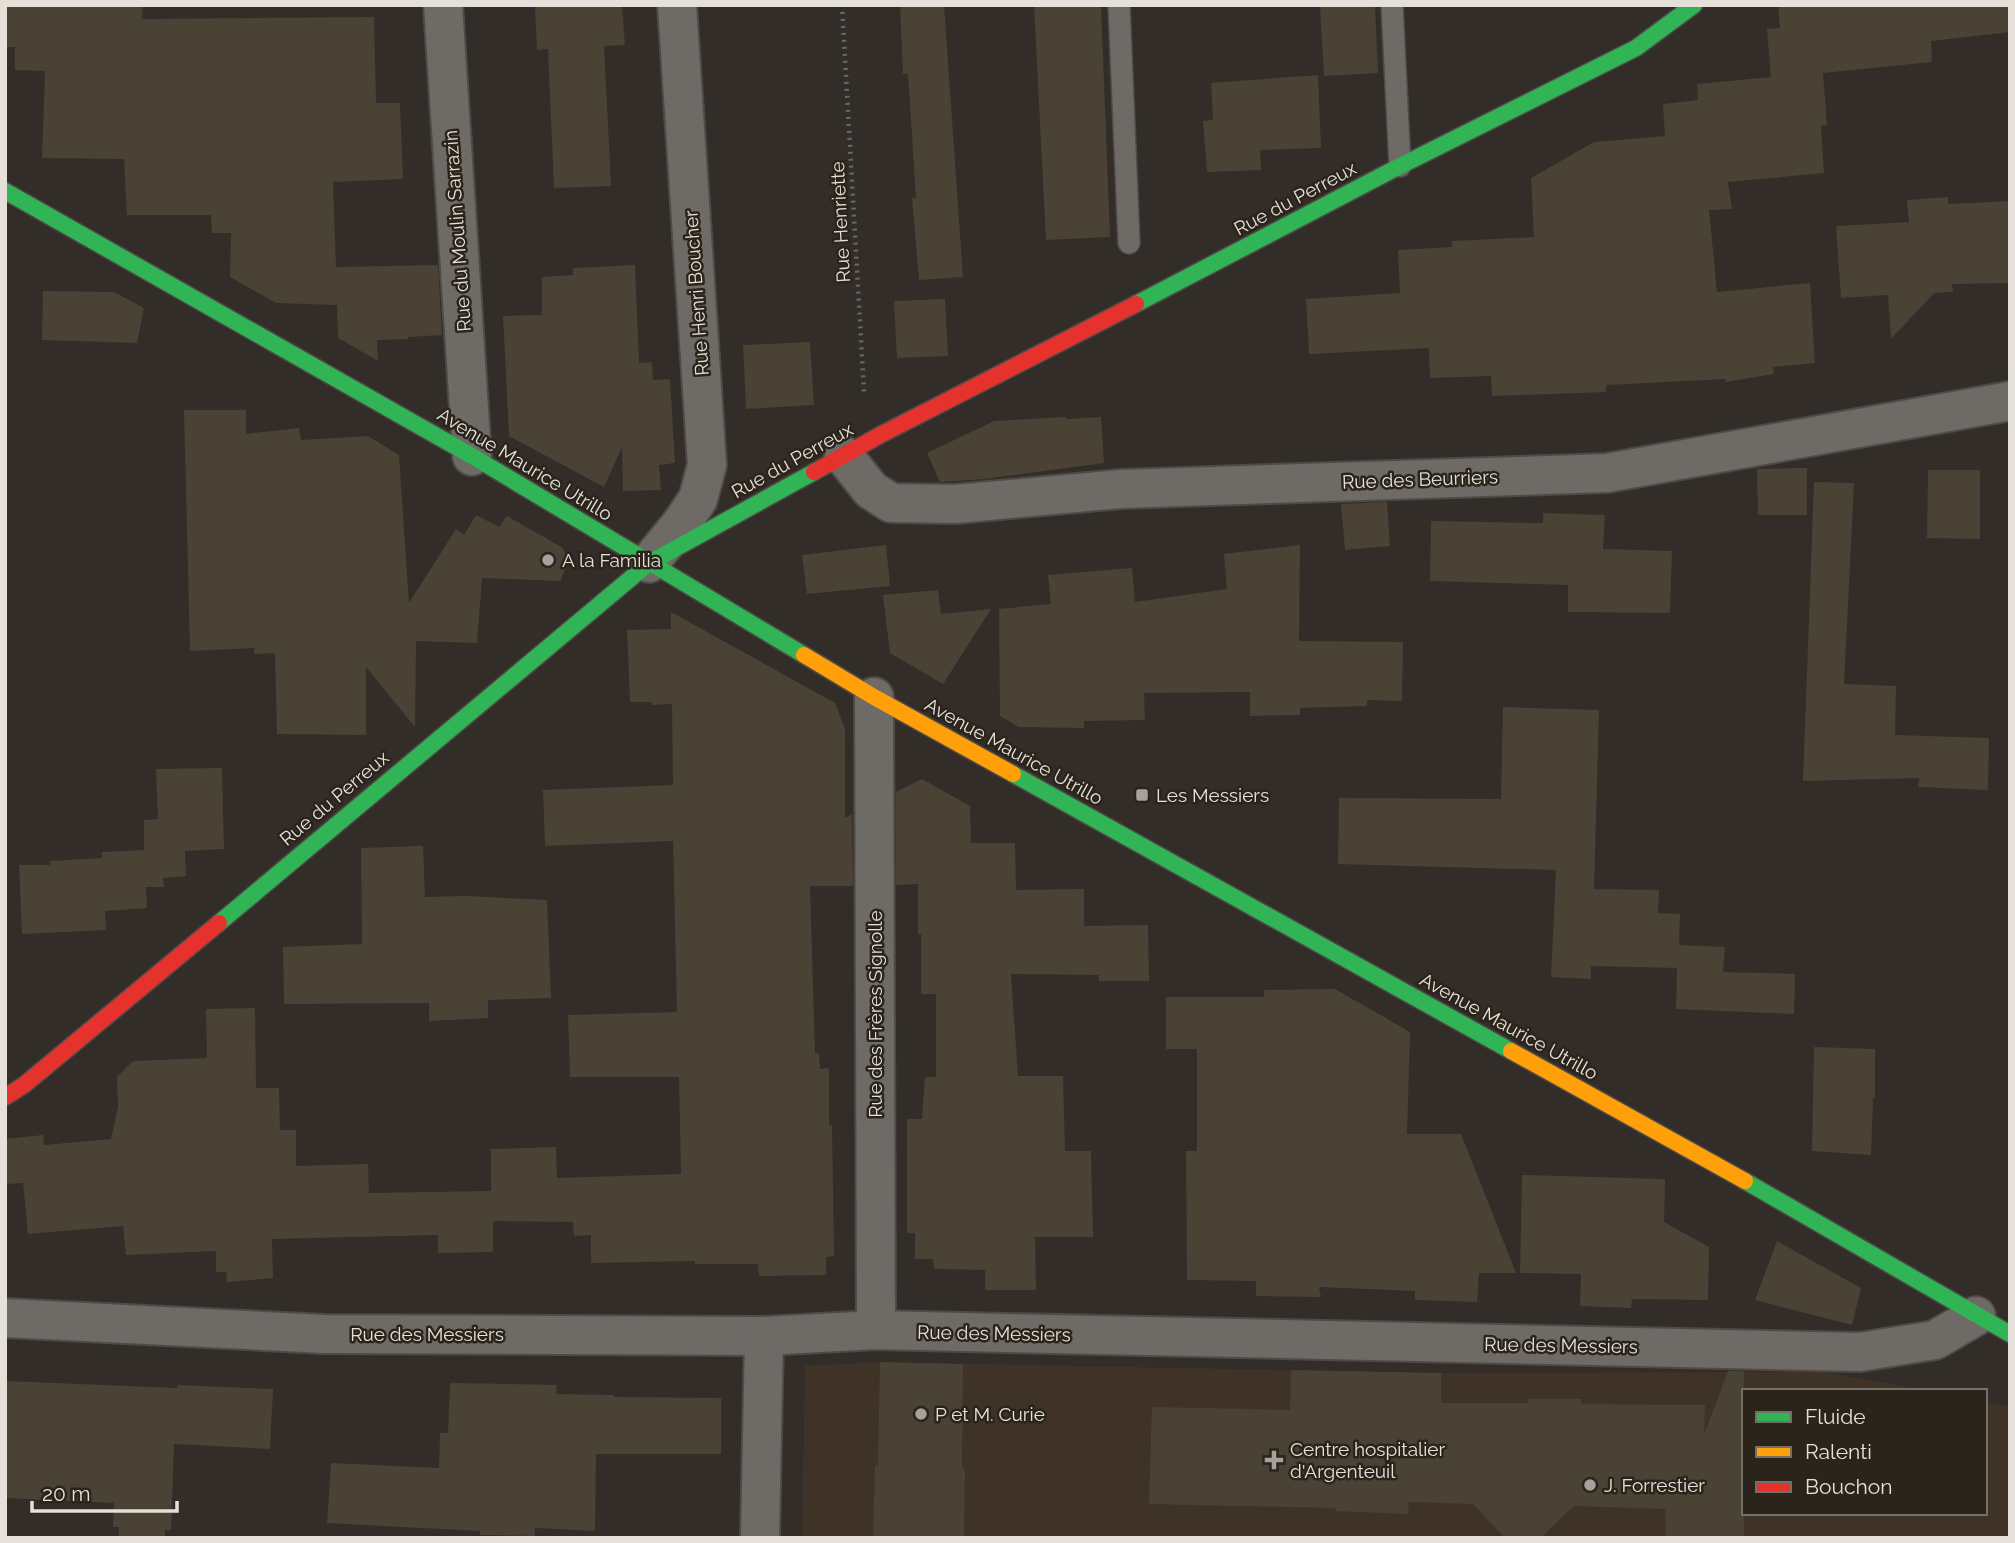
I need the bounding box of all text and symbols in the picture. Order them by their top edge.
street label: Rue du Moulin Sarrazin [439,130,475,332]
street label: Rue du Perreux [1230,156,1360,239]
street label: Rue Henriette [826,161,854,283]
street label: Rue Henri Boucher [679,209,713,377]
street label: Avenue Maurice Utrillo [434,403,616,525]
street label: Rue du Perreux [727,417,857,502]
street label: Rue des Beurriers [1342,465,1498,493]
place label: A la Familia [562,549,661,571]
marker: A la Familia [540,552,556,568]
street label: Avenue Maurice Utrillo [921,693,1107,809]
street label: Rue du Perreux [275,746,393,850]
place label: Les Messiers [1156,784,1269,806]
marker: Les Messiers [1134,787,1150,803]
street label: Rue des Frères Signolle [864,910,886,1118]
street label: Avenue Maurice Utrillo [1416,968,1602,1084]
street label: Rue des Messiers [917,1321,1071,1345]
street label: Rue des Messiers [350,1323,504,1345]
street label: Rue des Messiers [1484,1333,1638,1357]
legend [1742,1389,1987,1515]
place label: P et M. Curie [935,1403,1045,1425]
text: Fluide [1805,1404,1866,1429]
marker: P et M. Curie [913,1406,929,1422]
place label: Centre hospitalier d'Argenteuil [1290,1438,1446,1482]
text: Ralenti [1805,1439,1872,1464]
marker: Centre hospitalier d'Argenteuil [1264,1450,1284,1470]
scale bar [32,1470,177,1514]
place label: J. Forrestier [1604,1474,1705,1496]
text: Bouchon [1805,1474,1892,1499]
marker: J. Forrestier [1582,1477,1598,1493]
text: 20 m [42,1481,90,1506]

